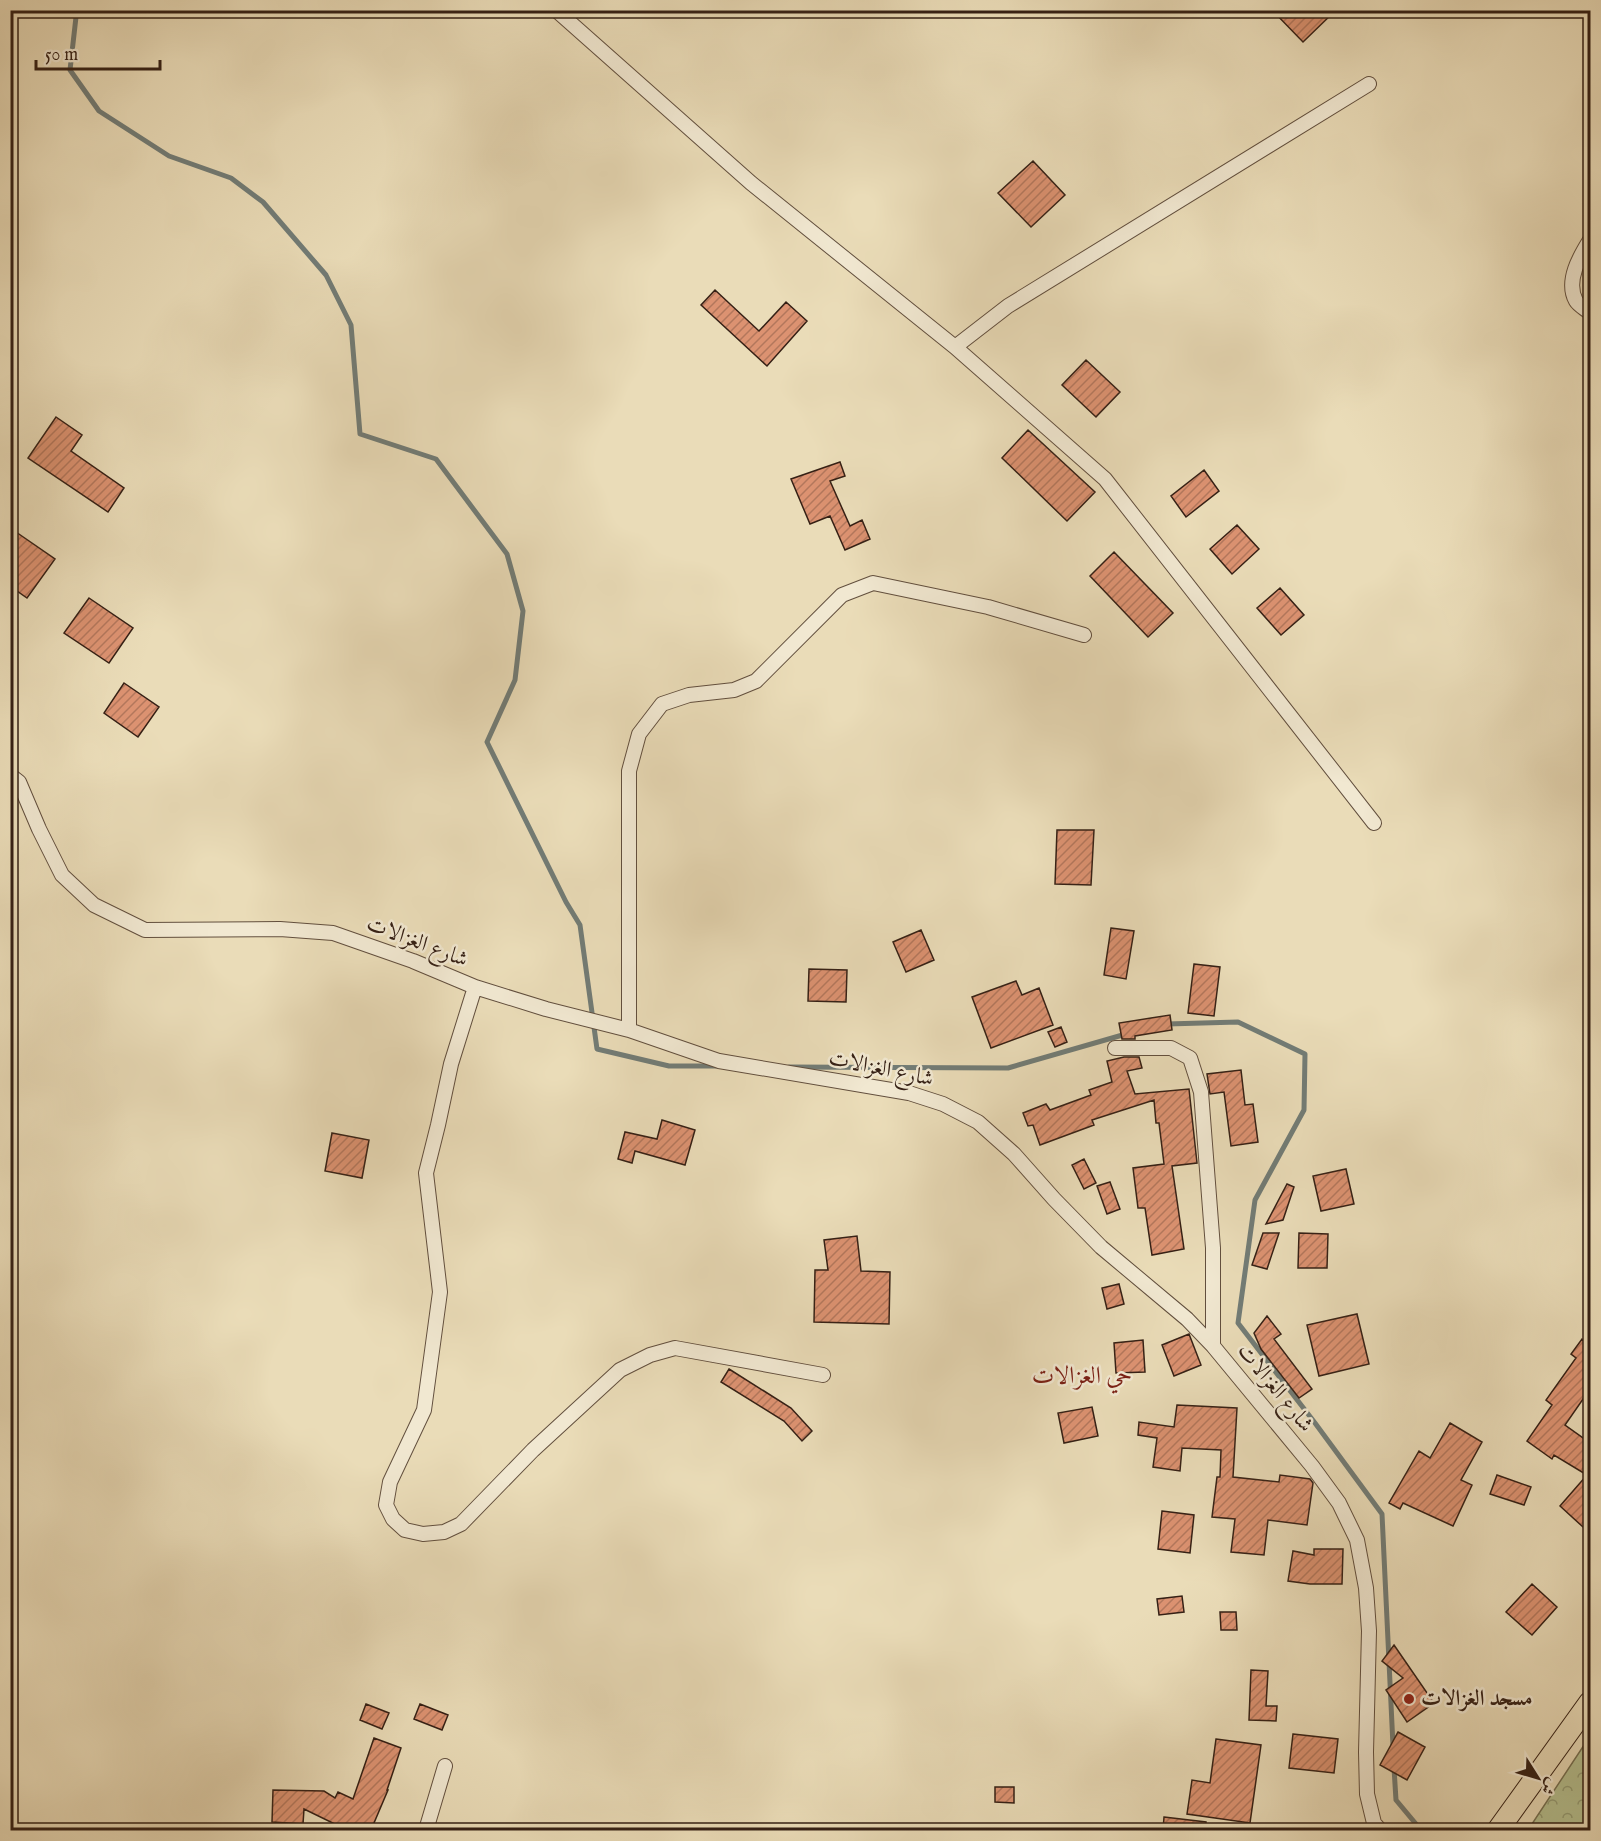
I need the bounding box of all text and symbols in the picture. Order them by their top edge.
scale bar [36,33,160,71]
text: 50 m [45,44,78,67]
street label: شارع الغزالات [361,910,472,977]
street label: شارع الغزالات [825,1044,936,1097]
street label: شارع الغزالات [1228,1338,1319,1440]
district label: حي الغزالات [1032,1361,1132,1394]
place label: مسجد الغزالات [1421,1685,1532,1713]
marker: مسجد الغزالات [1402,1692,1416,1706]
north arrow [1508,1748,1568,1808]
text: ش [1536,1773,1561,1798]

